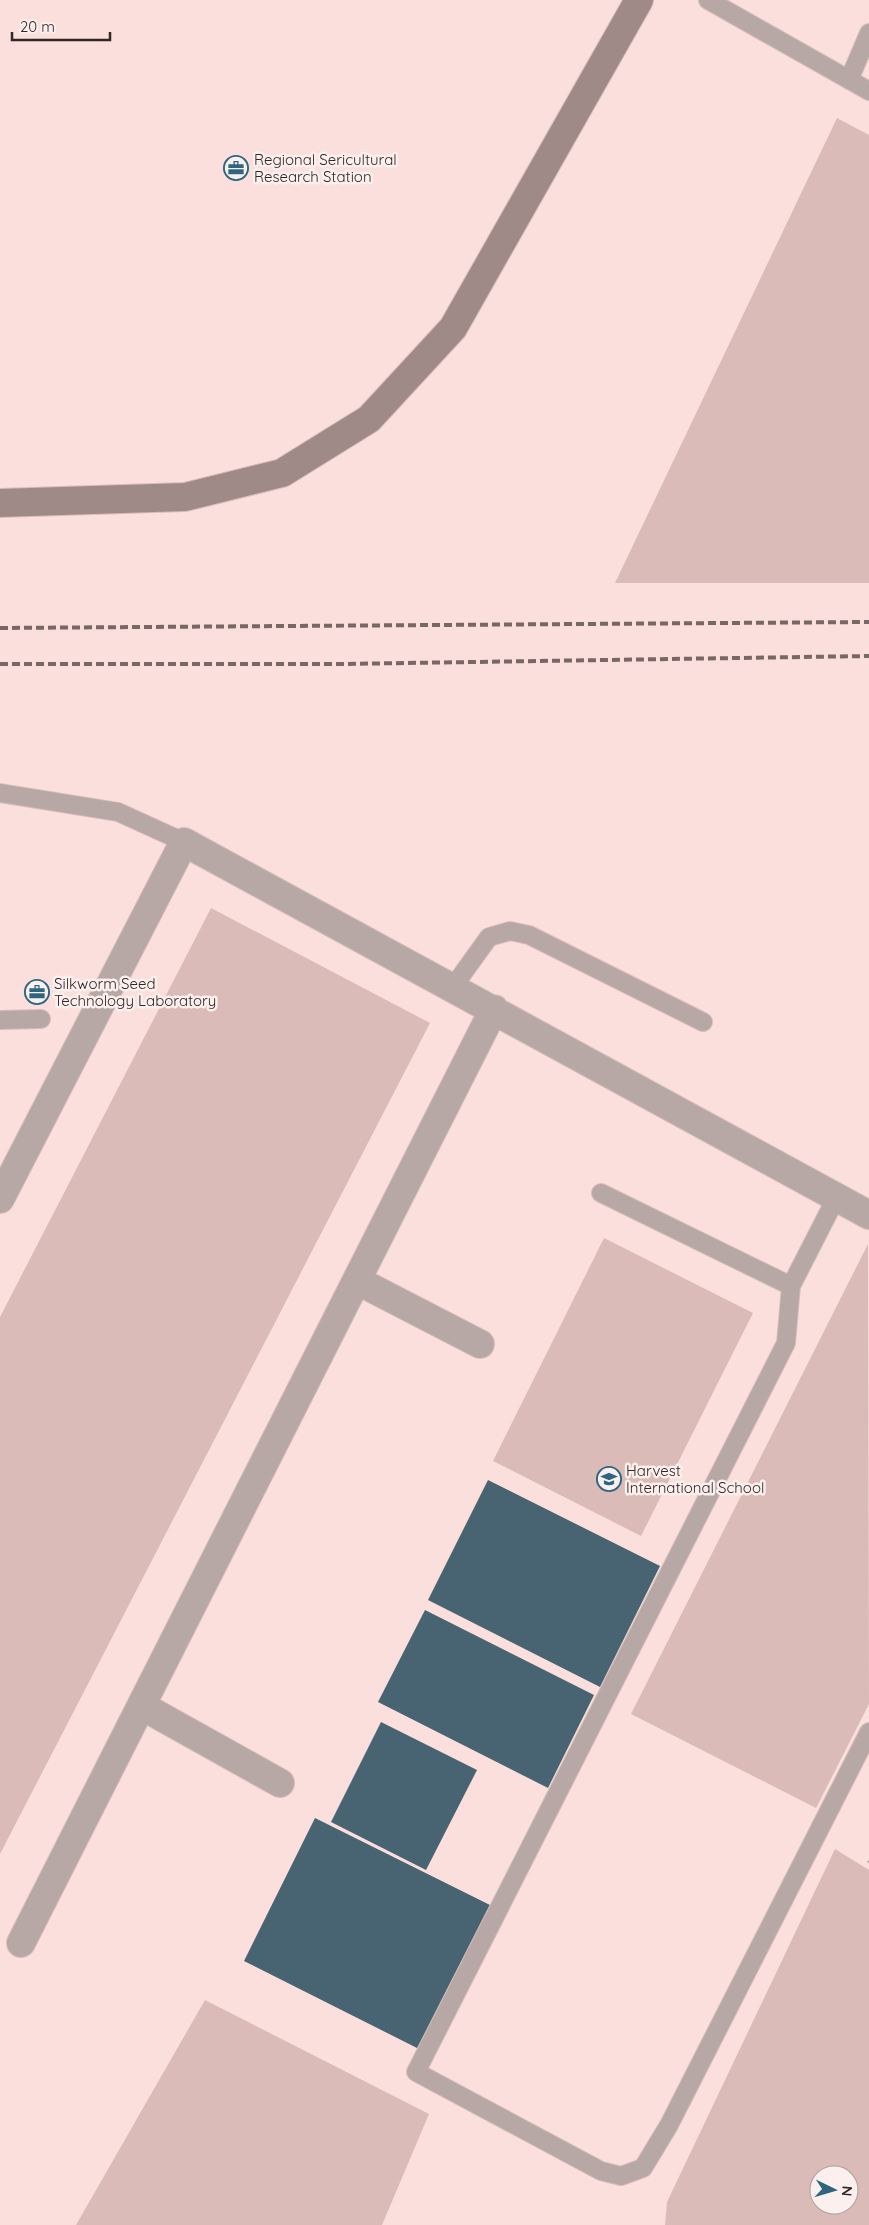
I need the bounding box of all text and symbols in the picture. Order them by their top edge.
scale bar [12,10,110,42]
text: 20 m [20,17,55,36]
place label: Regional Sericultural Research Station [254,150,397,186]
office icon: Regional Sericultural Research Station [223,155,249,181]
place label: Silkworm Seed Technology Laboratory [54,974,216,1010]
office icon: Silkworm Seed Technology Laboratory [24,979,50,1005]
place label: Harvest International School [626,1461,764,1497]
school or university icon: Harvest International School [596,1466,622,1492]
north arrow [809,2165,859,2215]
text: N [838,2185,856,2197]

